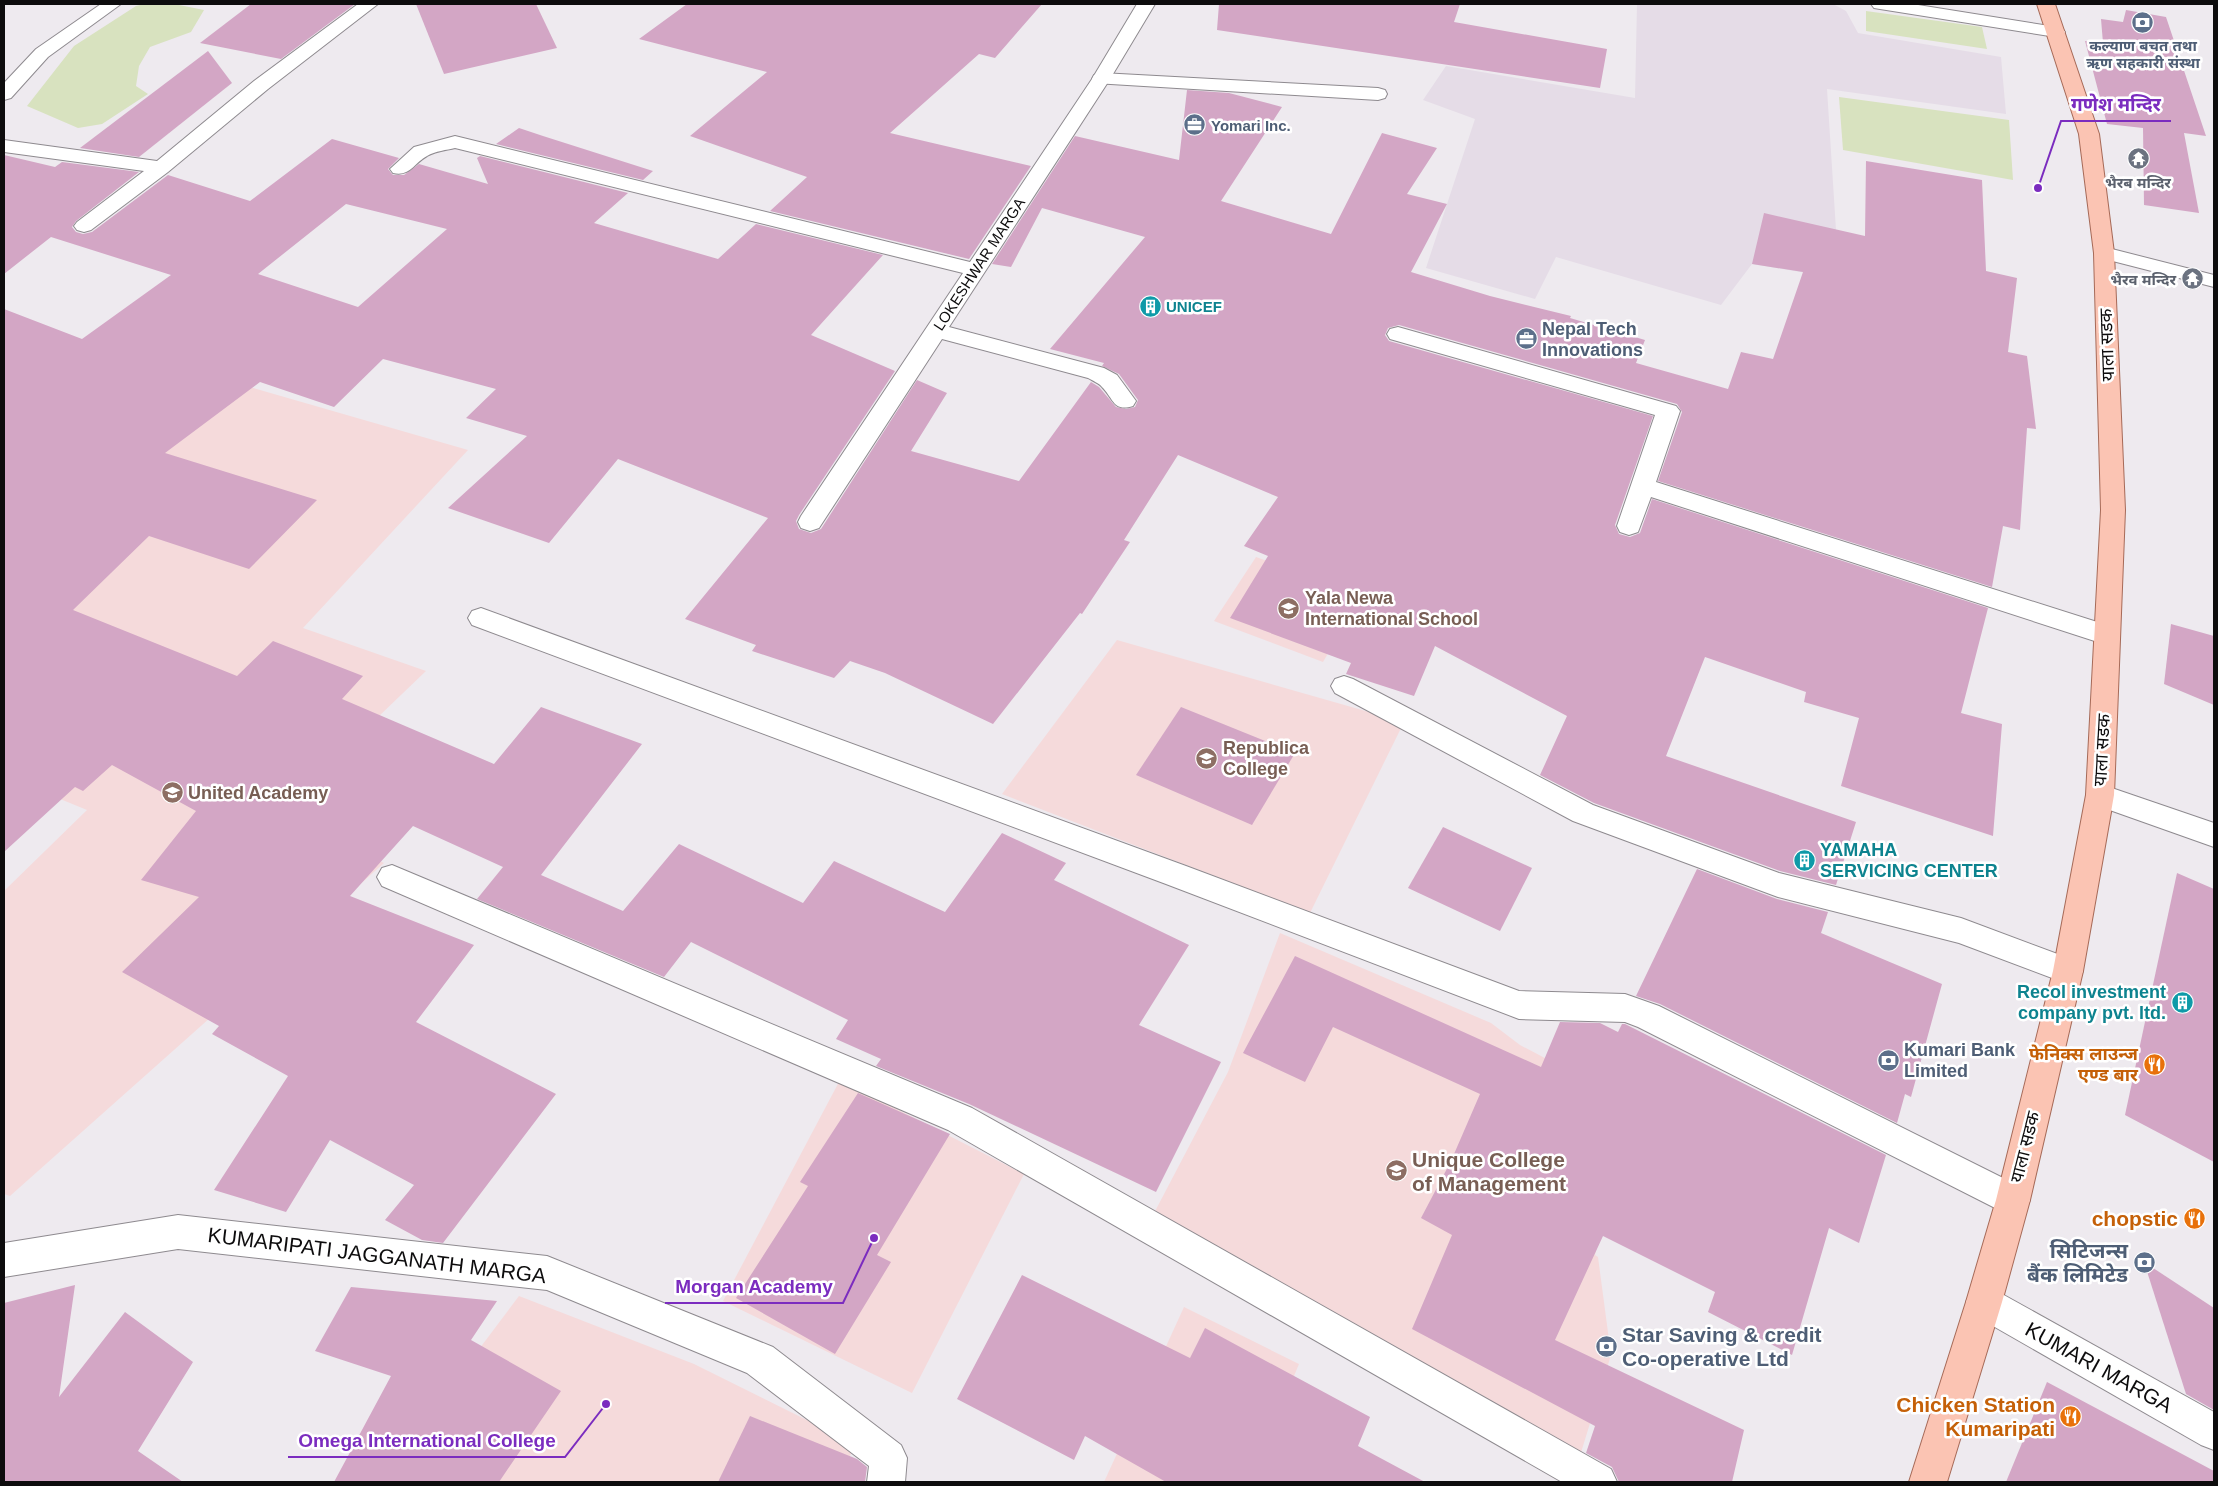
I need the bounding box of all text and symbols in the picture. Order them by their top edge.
bank icon: कल्याण बचत तथा ऋण सहकारी संस्था [2131,10,2155,34]
place label: कल्याण बचत तथा ऋण सहकारी संस्था [2086,37,2200,71]
callout: गणेश मन्दिर [2061,87,2171,121]
text: गणेश मन्दिर [2071,93,2162,115]
office icon: Yomari Inc. [1183,113,1207,137]
place label: Yomari Inc. [1211,117,1291,134]
temple icon: भैरब मन्दिर [2126,147,2150,171]
place label: भैरब मन्दिर [2105,174,2171,191]
street label: LOKESHWAR MARGA [930,195,1028,333]
temple icon: भैरव मन्दिर [2180,267,2204,291]
place label: भैरव मन्दिर [2110,271,2176,288]
building icon: UNICEF [1138,294,1162,318]
place label: UNICEF [1166,298,1222,315]
street label: याला सडक [2096,307,2118,382]
place label: Nepal Tech Innovations [1542,319,1643,360]
office icon: Nepal Tech Innovations [1514,327,1538,351]
place label: Yala Newa International School [1305,588,1478,629]
school or university icon: Yala Newa International School [1277,596,1301,620]
street label: याला सडक [2090,712,2114,787]
place label: Republica College [1223,738,1310,779]
school or university icon: Republica College [1195,746,1219,770]
school or university icon: United Academy [160,781,184,805]
place label: United Academy [188,783,328,803]
place label: YAMAHA SERVICING CENTER [1820,840,1998,881]
building icon: YAMAHA SERVICING CENTER [1792,848,1816,872]
place label: Recol investment company pvt. ltd. [2017,982,2166,1023]
building icon: Recol investment company pvt. ltd. [2170,990,2194,1014]
place label: Kumari Bank Limited [1904,1040,2016,1081]
place label: फेनिक्स लाउन्ज एण्ड बार [2029,1044,2139,1085]
bank icon: Kumari Bank Limited [1876,1048,1900,1072]
restaurant icon: फेनिक्स लाउन्ज एण्ड बार [2142,1052,2166,1076]
street label: याला सडक [2007,1108,2044,1185]
place label: Unique College of Management [1412,1148,1566,1195]
school or university icon: Unique College of Management [1384,1159,1408,1183]
restaurant icon: chopstic [2182,1206,2206,1230]
place label: chopstic [2092,1207,2178,1230]
street label: KUMARIPATI JAGGANATH MARGA [207,1223,547,1287]
place label: सिटिजन्स बैंक लिमिटेड [2027,1239,2129,1286]
bank icon: सिटिजन्स बैंक लिमिटेड [2132,1250,2156,1274]
callout: Morgan Academy [665,1269,843,1303]
text: Morgan Academy [675,1276,833,1297]
street label: KUMARI MARGA [2021,1317,2177,1417]
place label: Star Saving & credit Co-operative Ltd [1622,1323,1822,1370]
bank icon: Star Saving & credit Co-operative Ltd [1594,1334,1618,1358]
place label: Chicken Station Kumaripati [1896,1393,2055,1440]
restaurant icon: Chicken Station Kumaripati [2059,1404,2083,1428]
callout: Omega International College [288,1423,565,1457]
text: Omega International College [298,1430,556,1451]

